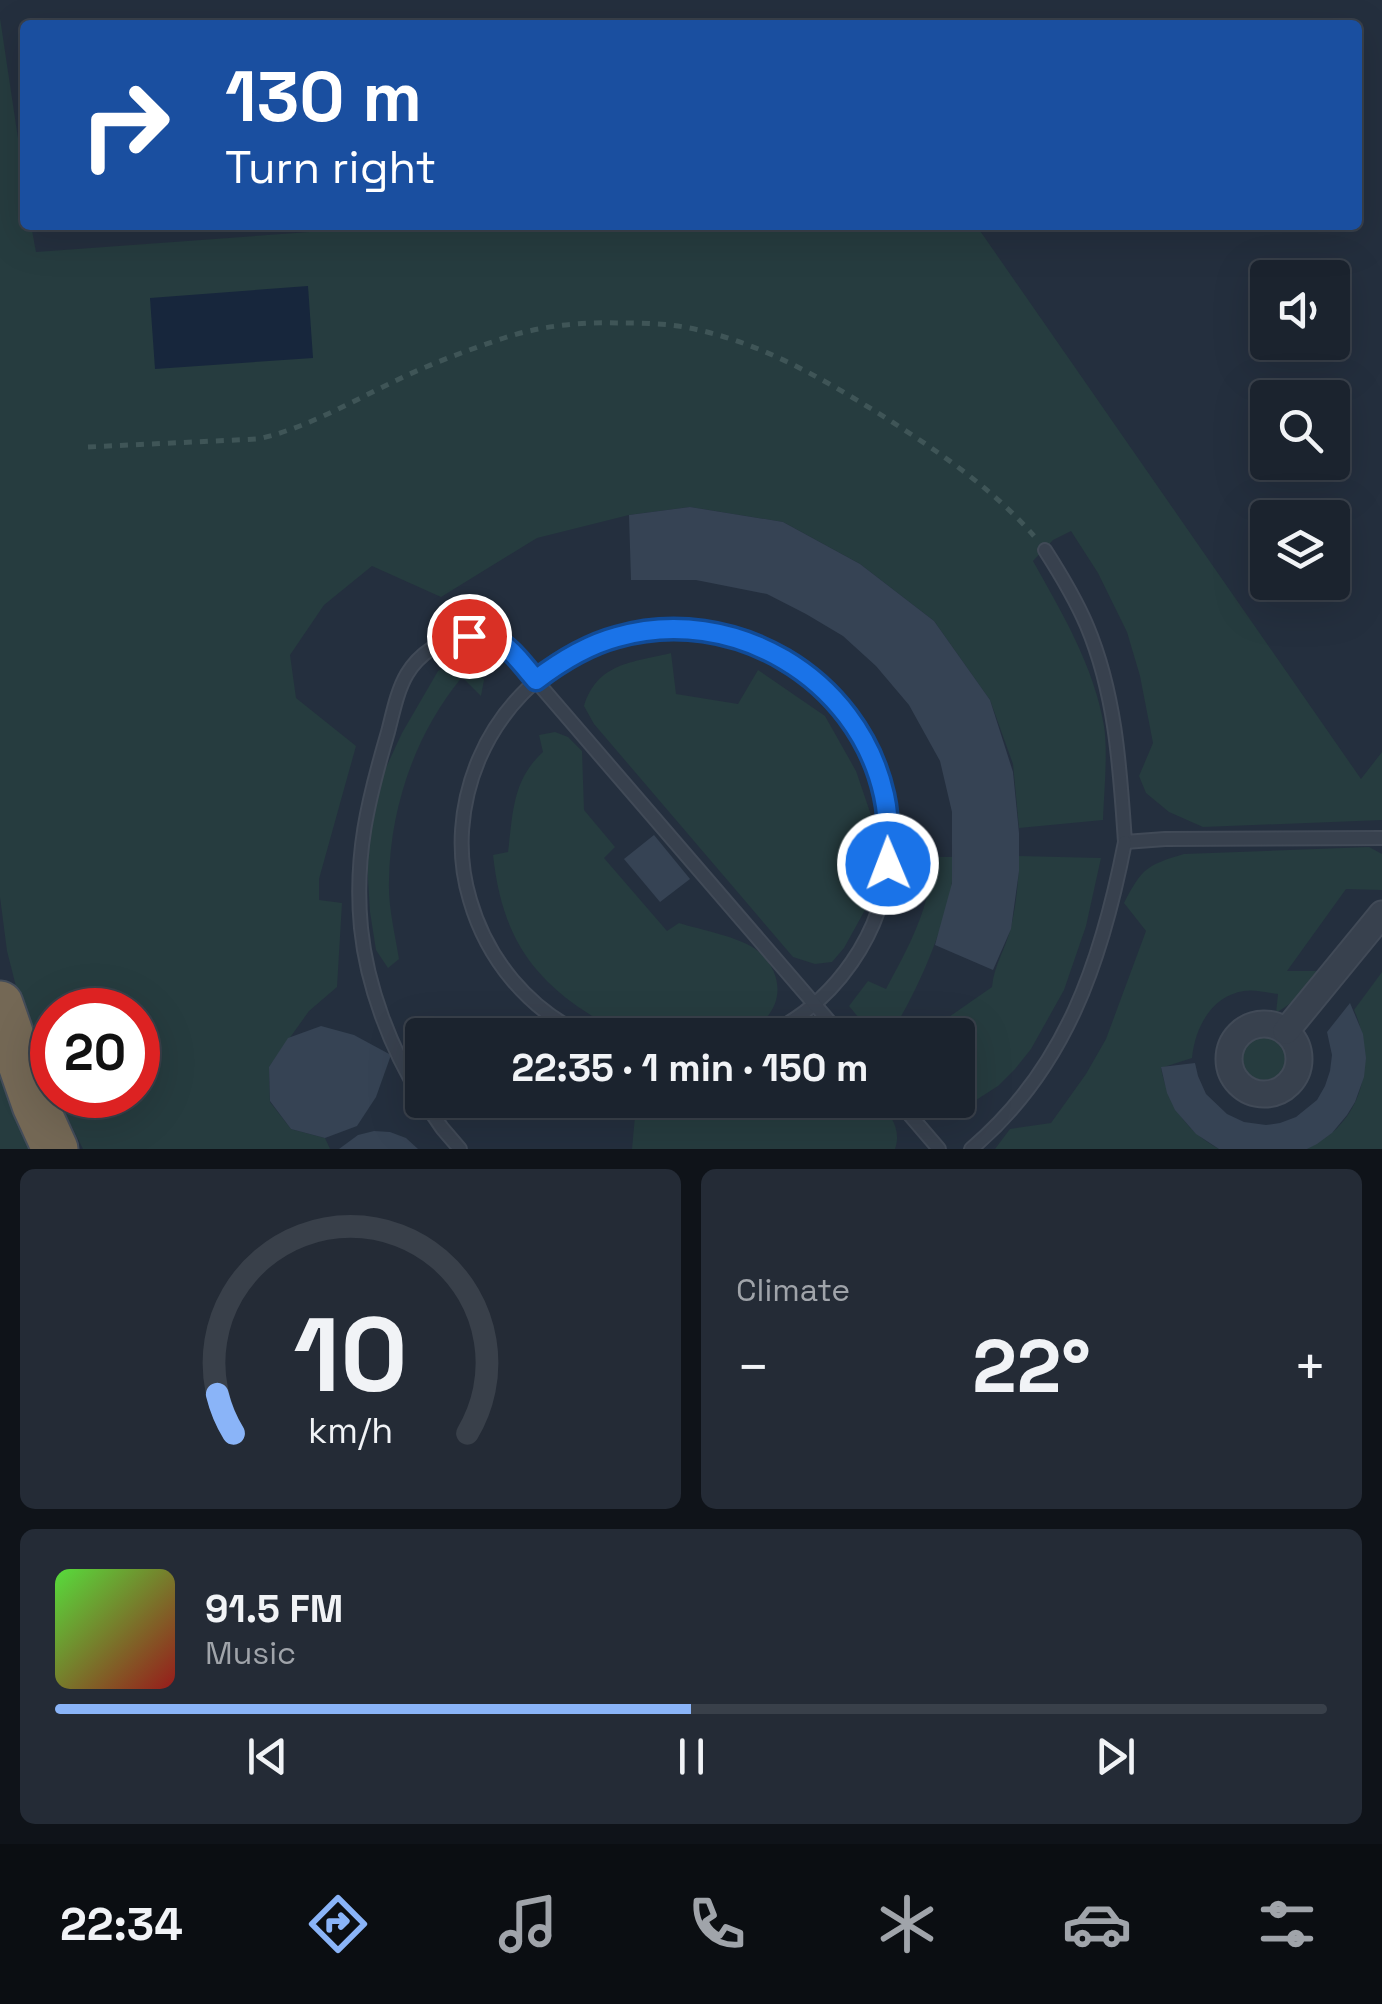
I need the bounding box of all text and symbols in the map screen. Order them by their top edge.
text: 130 m [225,52,422,141]
icon: right [60,60,190,190]
text: Turn right [225,139,436,196]
map controls [1250,260,1350,600]
button: sound [1250,260,1350,360]
button: search [1250,380,1350,480]
button: layers [1250,500,1350,600]
pin [427,594,512,679]
icon: arrive [442,609,497,664]
position arrow [836,812,940,916]
speed limit sign: 20 [30,988,160,1118]
text: 22:35 · 1 min · 150 m [511,1044,869,1092]
text: Climate [736,1270,850,1310]
text: 10 [293,1289,408,1421]
text: 22° [972,1318,1091,1414]
text: − [736,1332,770,1402]
text: + [1293,1332,1327,1402]
text: km/h [308,1408,393,1453]
text: 91.5 FM [205,1585,343,1633]
text: Music [205,1633,296,1673]
icon: previous [240,1729,295,1784]
icon: pause [664,1729,719,1784]
icon: next [1088,1729,1143,1784]
icon: directions [303,1889,373,1959]
icon: music [493,1889,563,1959]
icon: phone [682,1889,752,1959]
icon: climate [872,1889,942,1959]
icon: car [1062,1889,1132,1959]
icon: filters [1252,1889,1322,1959]
text: 22:34 [60,1896,183,1953]

